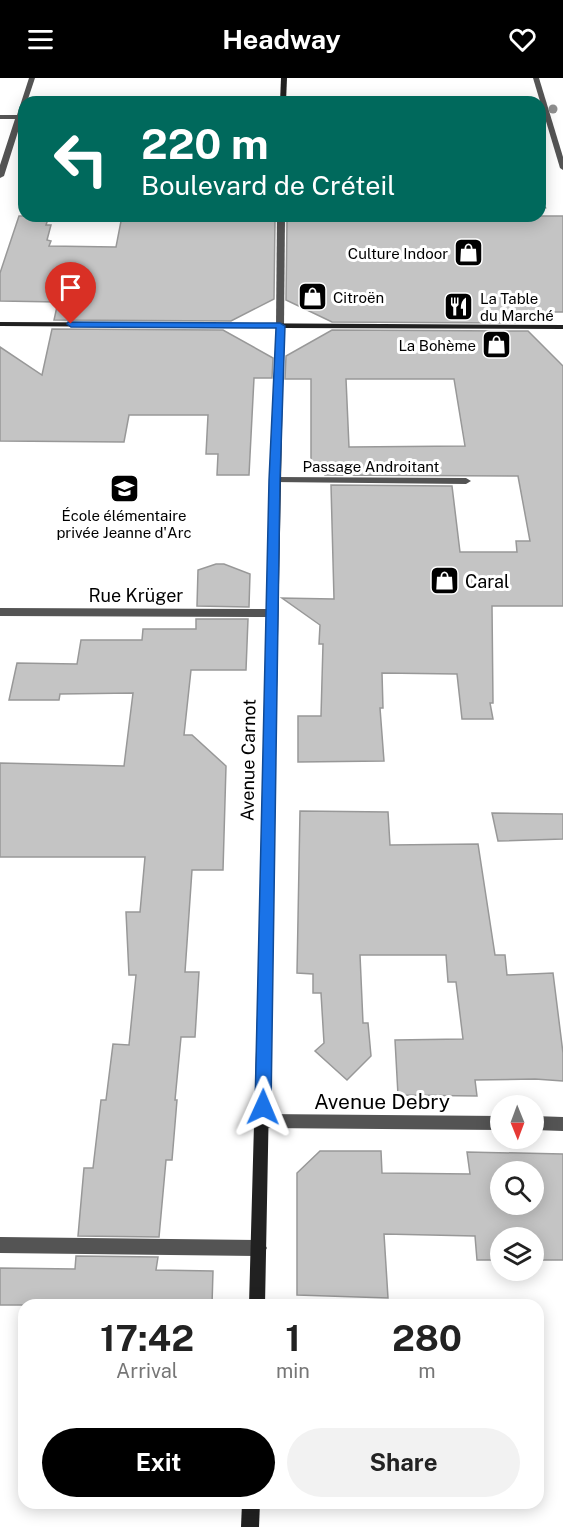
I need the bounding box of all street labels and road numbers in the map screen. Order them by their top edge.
street label: Passage Androitant [303,458,440,475]
street label: Rue Krüger [89,585,183,606]
street label: Avenue Carnot [236,699,260,821]
street label: Avenue Debry [314,1089,450,1114]

